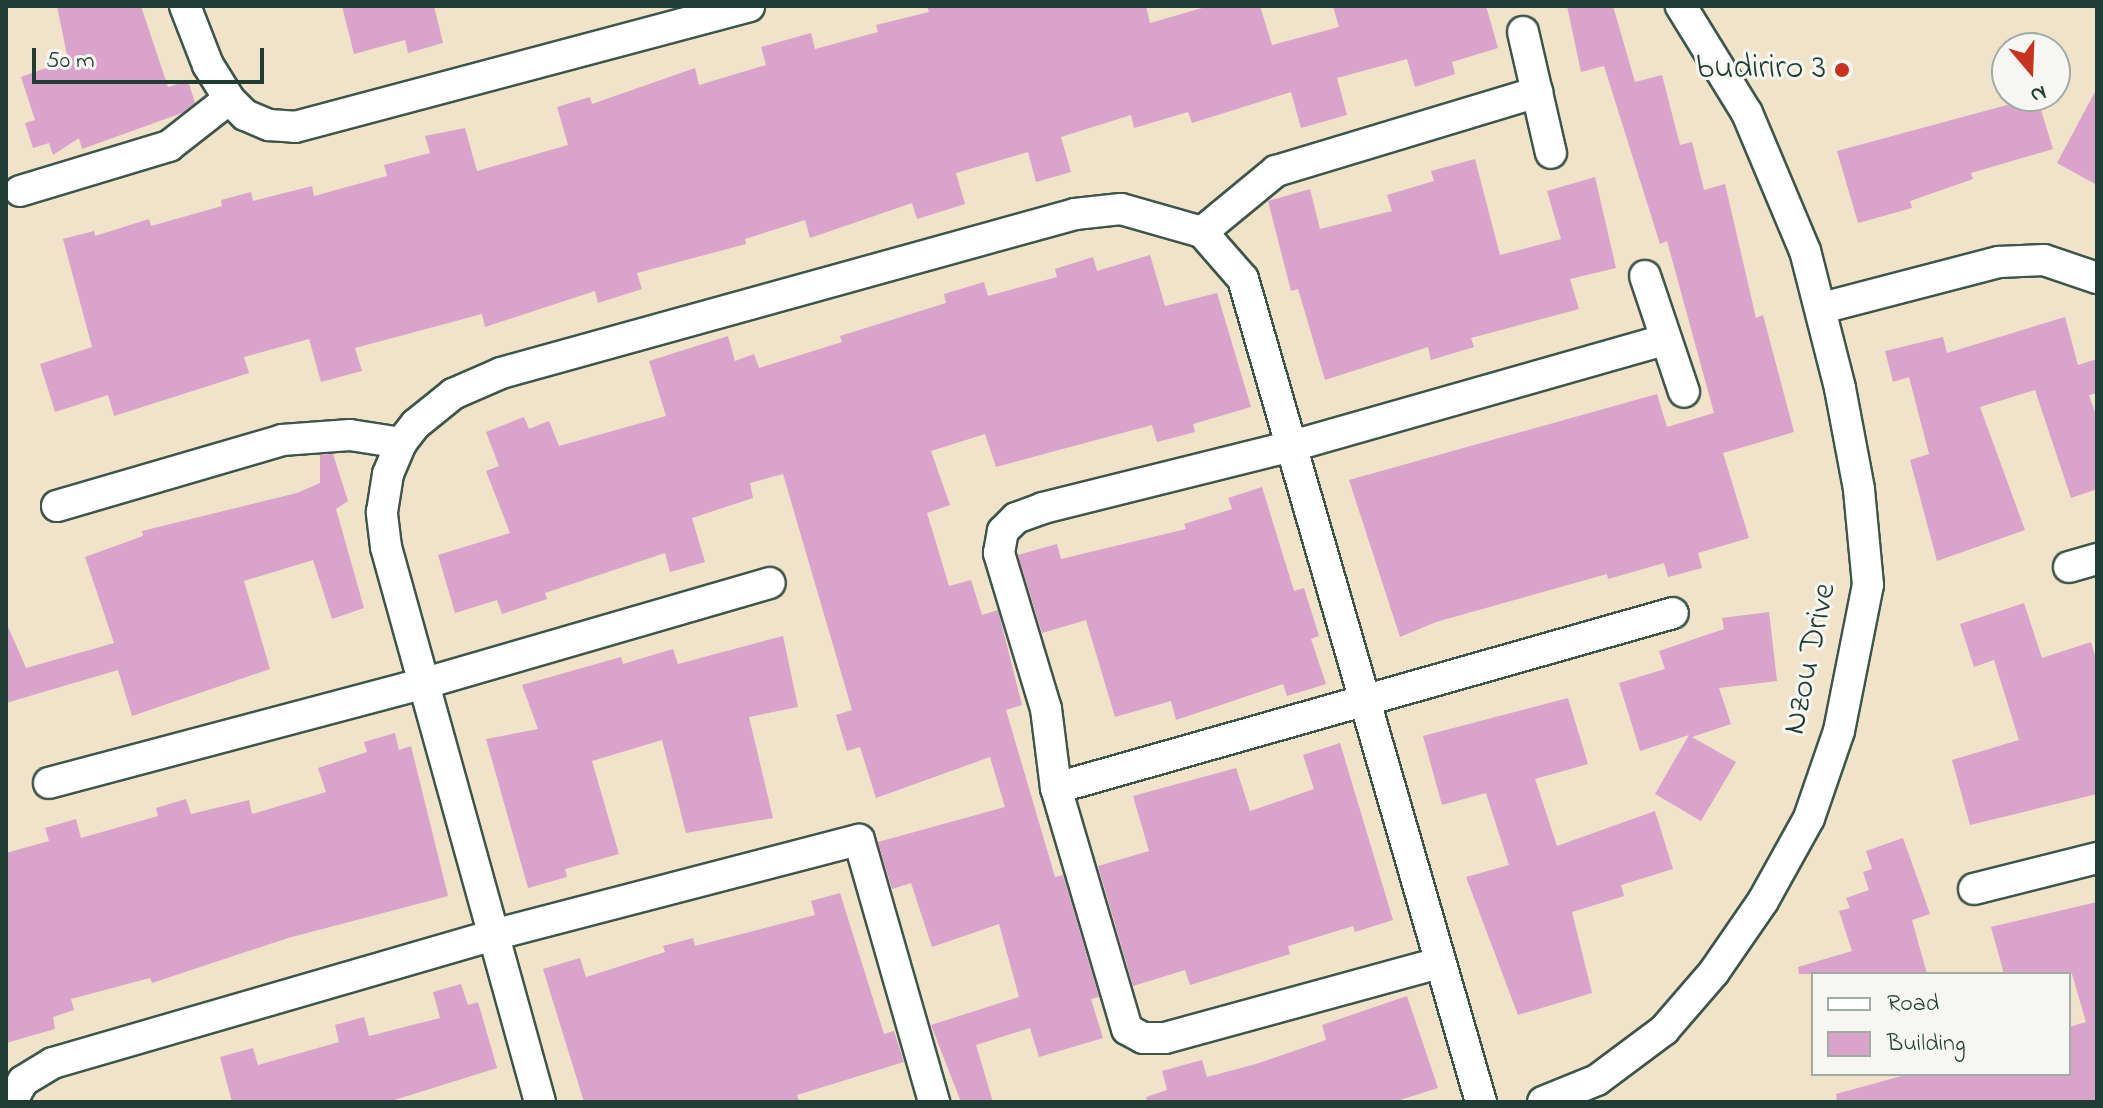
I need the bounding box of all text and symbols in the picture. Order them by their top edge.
scale bar [36,32,268,82]
north arrow [1991,32,2071,112]
text: 50 m [46,44,95,79]
place label: budiriro 3 [1696,50,1826,90]
marker: budiriro 3 [1833,61,1851,79]
text: N [2026,75,2050,110]
street label: Nzou Drive [1775,580,1847,738]
legend [1811,972,2071,1076]
text: Road [1887,987,1939,1022]
text: Building [1887,1027,1966,1062]

